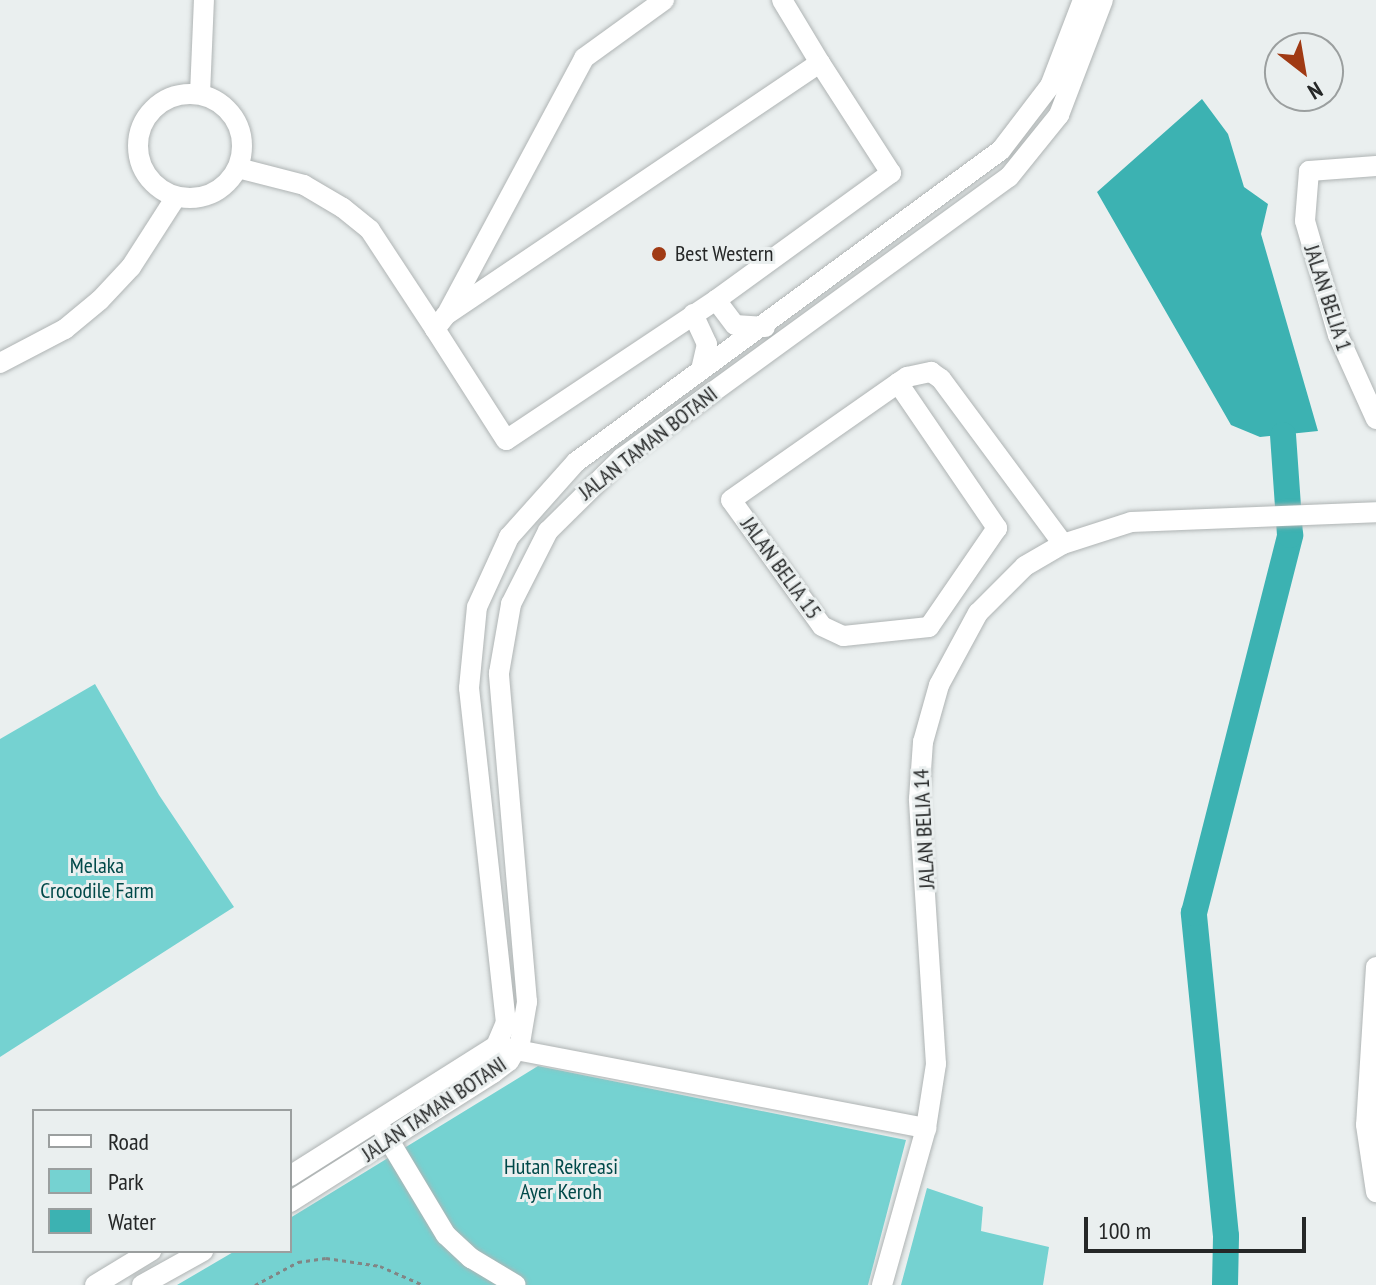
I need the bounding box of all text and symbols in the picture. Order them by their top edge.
north arrow [1264,32,1344,112]
text: N [1303,76,1328,106]
place label: Best Western [675,241,774,267]
street label: JALAN BELIA 1 [1298,241,1358,355]
marker: Best Western [650,245,668,263]
street label: JALAN TAMAN BOTANI [573,380,723,506]
street label: JALAN BELIA 15 [735,511,827,625]
street label: JALAN BELIA 14 [908,768,940,890]
park label: Melaka Crocodile Farm [40,852,154,904]
street label: JALAN TAMAN BOTANI [356,1051,512,1167]
legend [32,1109,292,1253]
text: Road [108,1126,149,1157]
park label: Hutan Rekreasi Ayer Keroh [504,1153,618,1204]
text: Park [108,1166,144,1197]
scale bar [1088,1201,1310,1251]
text: Water [108,1206,156,1237]
text: 100 m [1098,1215,1151,1246]

